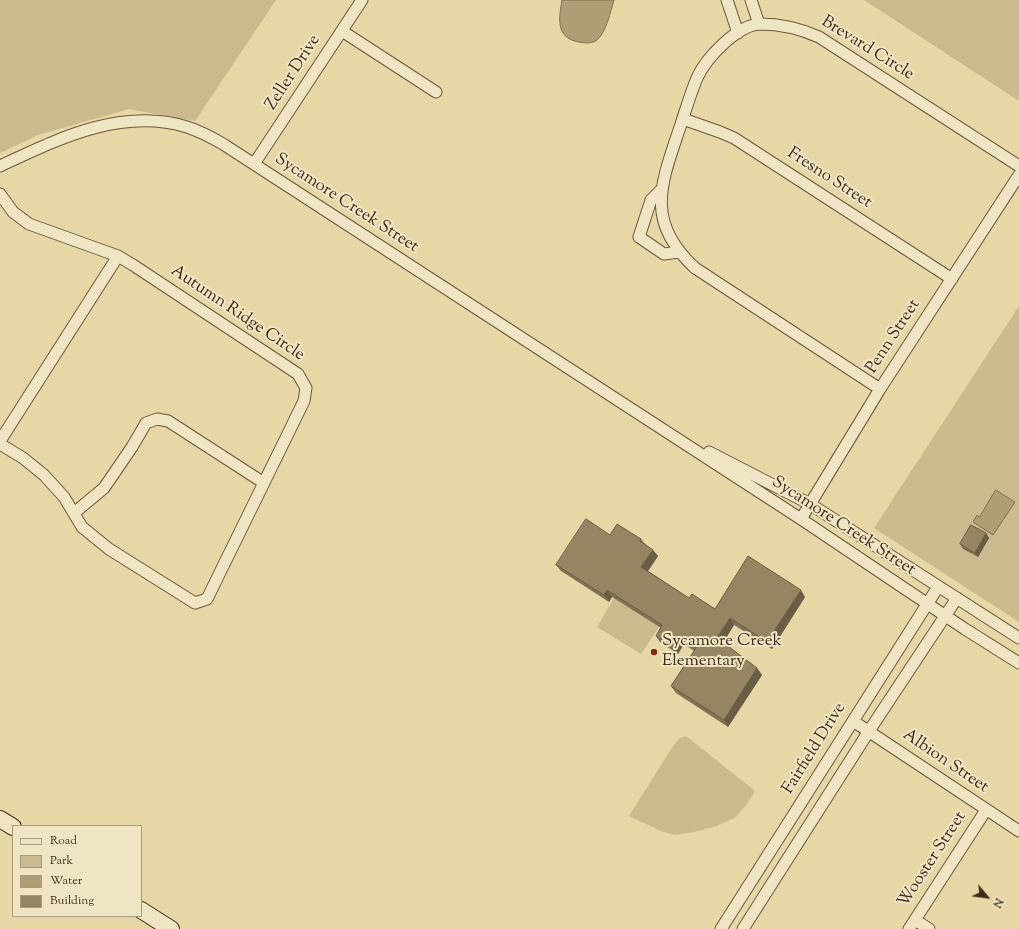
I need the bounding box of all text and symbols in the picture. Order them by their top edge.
street label: Brevard Circle [817,12,917,86]
street label: Zeller Drive [262,32,326,114]
street label: Fresno Street [783,144,875,214]
street label: Sycamore Creek Street [270,150,422,258]
street label: Autumn Ridge Circle [166,262,308,366]
street label: Penn Street [862,296,926,378]
street label: Sycamore Creek Street [767,473,919,581]
place label: Sycamore Creek Elementary [662,632,782,672]
marker: Sycamore Creek Elementary [649,647,659,657]
street label: Fairfield Drive [779,700,851,798]
street label: Albion Street [898,726,992,798]
street label: Wooster Street [894,808,972,912]
legend [12,825,142,917]
text: Road [50,832,77,850]
text: Park [50,852,73,870]
text: Water [50,872,82,890]
north arrow [967,877,1007,917]
text: Building [50,892,94,910]
text: N [988,895,1007,911]

